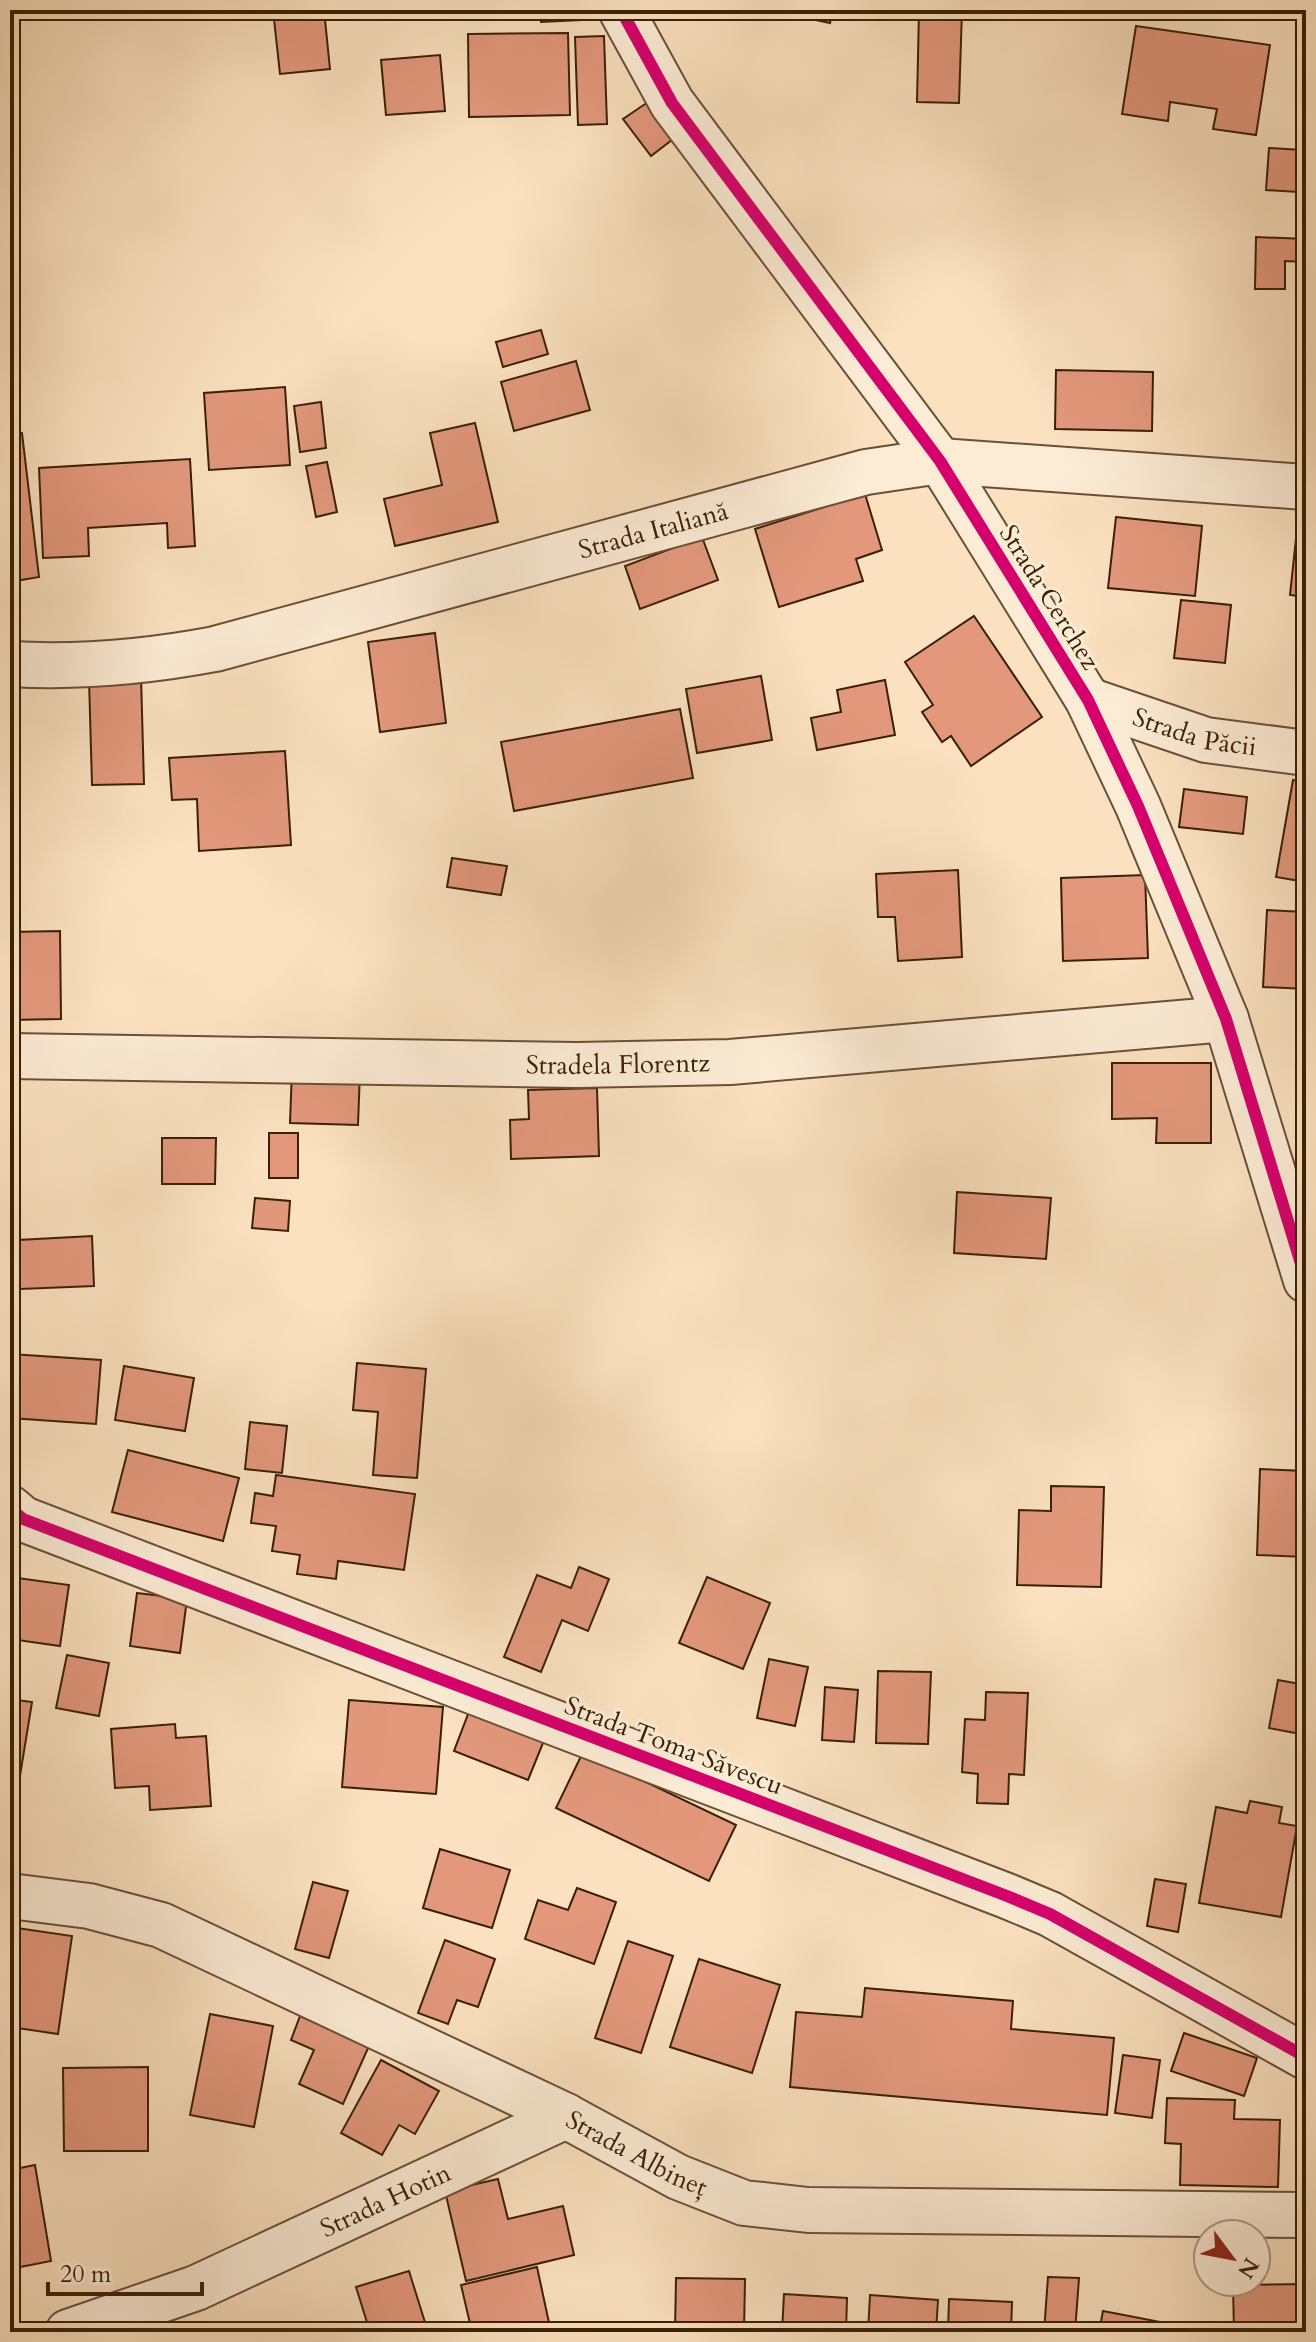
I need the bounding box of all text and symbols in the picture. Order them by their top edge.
street label: Strada Italiană [575,493,732,567]
street label: Strada Cerchez [991,518,1108,677]
street label: Strada Păcii [1128,699,1259,764]
street label: Stradela Florentz [526,1045,711,1083]
street label: Strada Toma Săvescu [560,1688,788,1803]
street label: Strada Albineț [560,2102,712,2205]
street label: Strada Hotin [314,2155,457,2246]
north arrow [1192,2218,1272,2298]
scale bar [48,2246,202,2296]
text: N [1230,2252,1266,2284]
text: 20 m [60,2258,112,2291]

